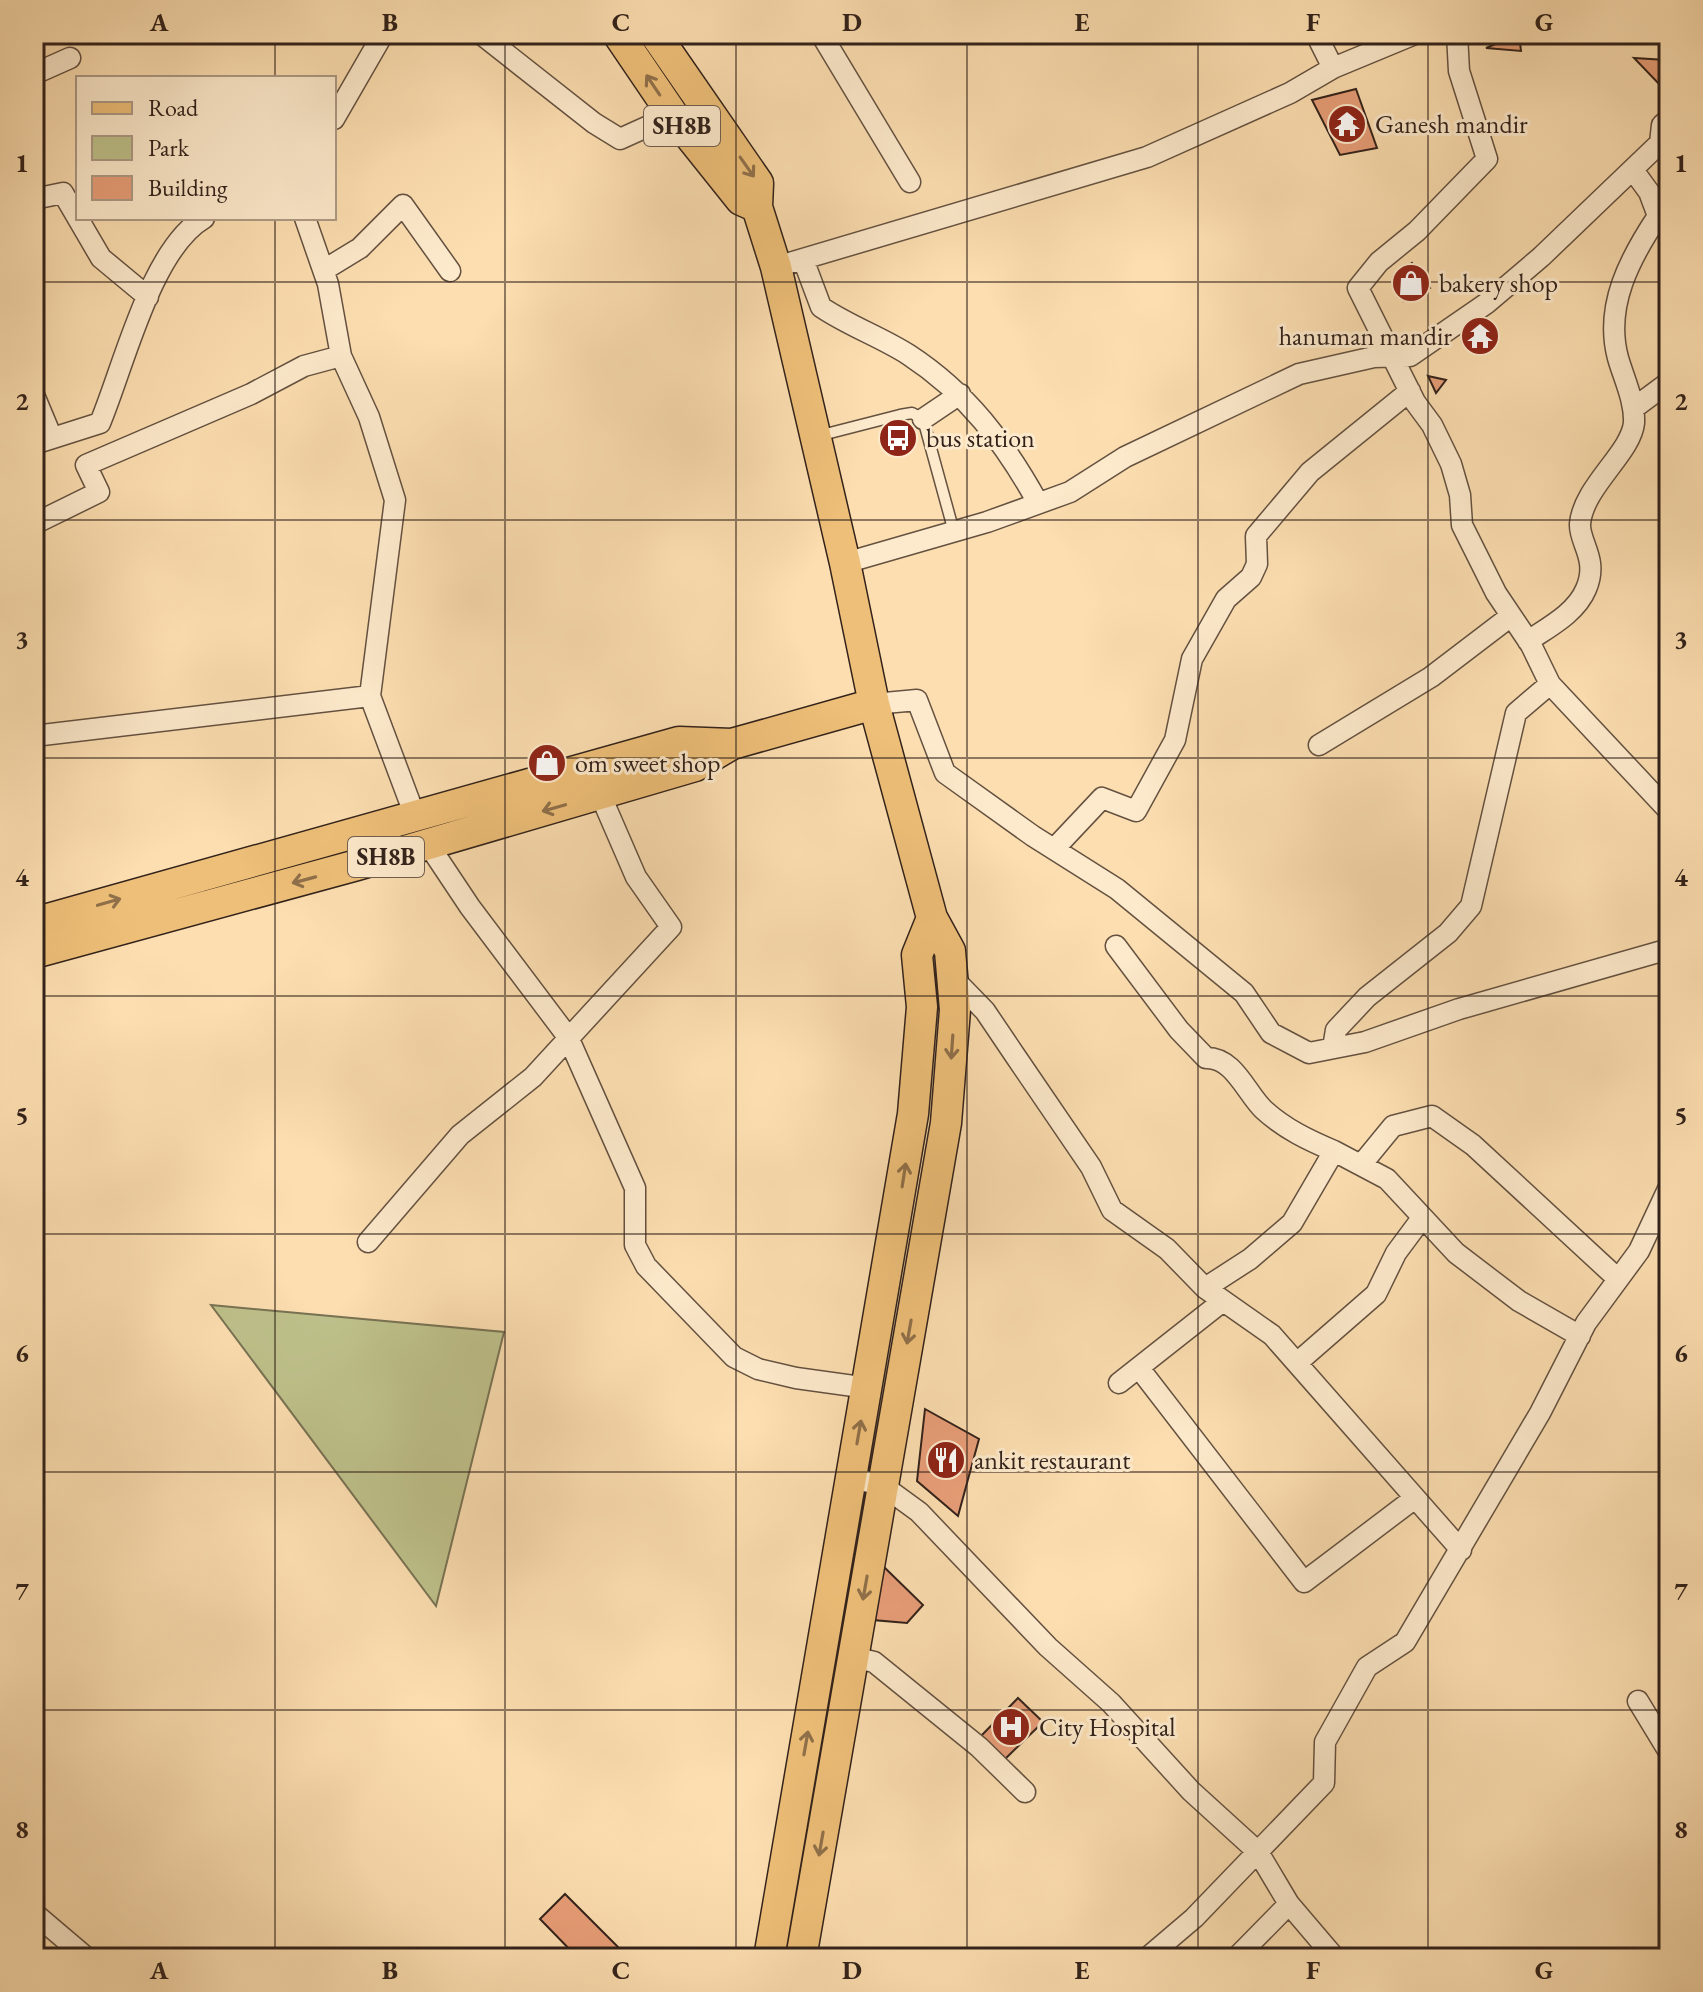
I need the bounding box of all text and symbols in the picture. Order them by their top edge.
text: A [149,5,169,39]
text: B [382,5,398,39]
text: C [612,5,630,39]
text: D [842,5,862,39]
text: E [1075,5,1090,39]
text: F [1306,5,1320,39]
text: G [1535,5,1554,39]
one-way arrow [645,75,661,97]
legend [76,76,336,220]
text: Road [148,92,199,123]
temple icon: Ganesh mandir [1326,103,1368,145]
road number: SH8B [644,106,720,146]
place label: Ganesh mandir [1375,107,1528,141]
text: Park [148,132,190,163]
text: 1 [15,146,29,180]
text: 1 [1674,146,1688,180]
one-way arrow [739,156,755,178]
text: Building [148,172,228,203]
shop icon: bakery shop [1390,262,1432,304]
place label: bakery shop [1439,266,1558,300]
temple icon: hanuman mandir [1459,315,1501,357]
place label: hanuman mandir [1279,319,1452,353]
text: 2 [15,384,29,418]
text: 2 [1674,384,1688,418]
bus stop icon: bus station [877,417,919,459]
place label: bus station [926,421,1035,455]
text: 3 [15,622,29,656]
text: 3 [1674,622,1688,656]
shop icon: om sweet shop [526,742,568,784]
place label: om sweet shop [575,746,720,780]
one-way arrow [541,801,567,816]
road number: SH8B [348,837,424,877]
text: 4 [15,860,29,894]
text: 4 [1674,860,1688,894]
one-way arrow [292,873,318,888]
one-way arrow [96,894,122,909]
one-way arrow [944,1033,959,1060]
text: 5 [15,1098,29,1132]
text: 5 [1674,1098,1688,1132]
one-way arrow [897,1163,912,1189]
one-way arrow [901,1318,916,1344]
text: 6 [15,1336,29,1370]
text: 6 [1674,1336,1688,1370]
one-way arrow [853,1419,868,1445]
restaurant icon: ankit restaurant [925,1439,967,1481]
place label: ankit restaurant [974,1443,1130,1477]
text: 7 [15,1574,29,1608]
text: 7 [1674,1574,1688,1608]
one-way arrow [856,1575,871,1600]
hospital icon: City Hospital [990,1706,1032,1748]
place label: City Hospital [1039,1710,1176,1744]
one-way arrow [799,1731,814,1756]
text: 8 [15,1812,29,1846]
text: 8 [1674,1812,1688,1846]
one-way arrow [812,1831,827,1856]
text: A [149,1953,169,1987]
text: B [382,1953,398,1987]
text: C [612,1953,630,1987]
text: D [842,1953,862,1987]
text: E [1075,1953,1090,1987]
text: F [1306,1953,1320,1987]
text: G [1535,1953,1554,1987]

